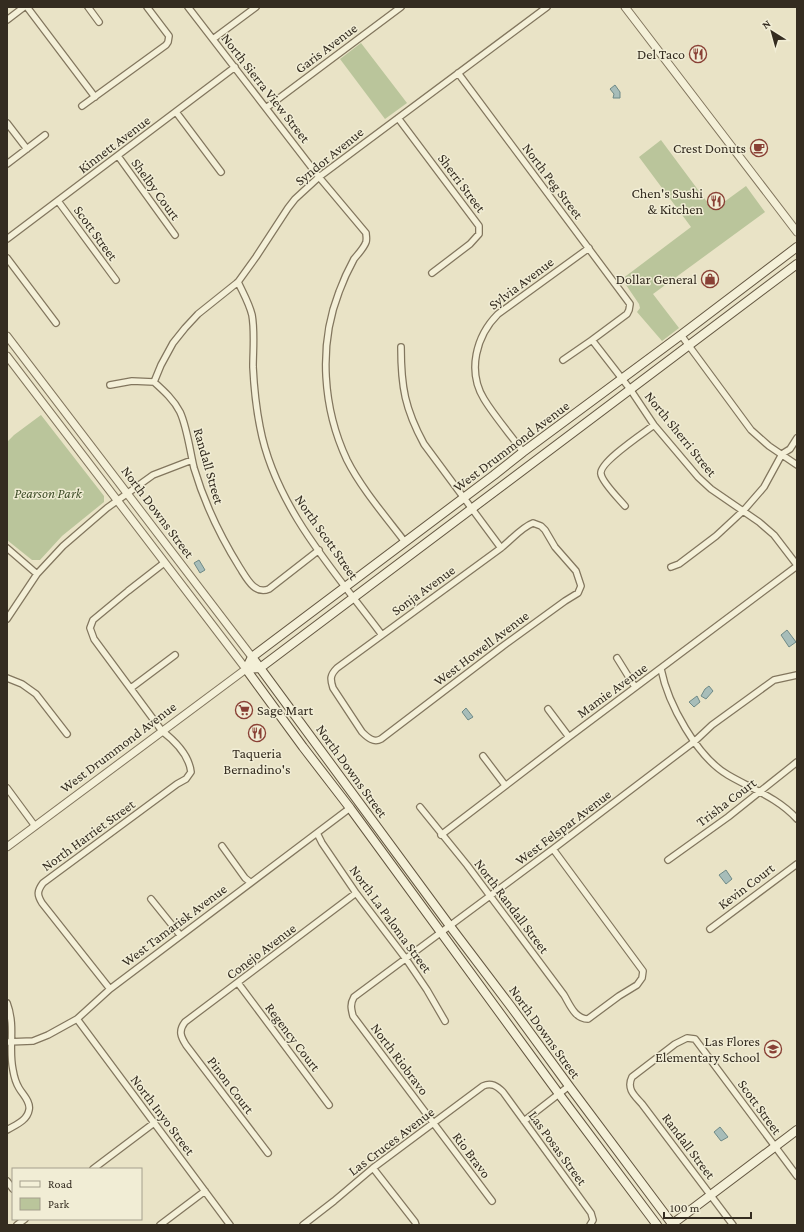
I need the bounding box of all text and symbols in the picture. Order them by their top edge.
north arrow [752,12,792,52]
text: N [759,17,773,31]
street label: Garis Avenue [292,20,360,76]
street label: North Sierra View Street [218,30,314,146]
restaurant icon: Del Taco [688,44,708,64]
place label: Del Taco [637,46,685,62]
street label: Kinnett Avenue [75,112,153,176]
street label: Syndor Avenue [292,123,366,189]
cafe icon: Crest Donuts [749,138,769,158]
street label: North Peg Street [519,140,587,222]
place label: Crest Donuts [673,140,746,156]
street label: Sherri Street [435,151,489,216]
street label: Shelby Court [128,155,184,223]
place label: Chen's Sushi & Kitchen [632,185,703,217]
restaurant icon: Chen's Sushi & Kitchen [706,191,726,211]
street label: Scott Street [71,202,121,264]
street label: Sylvia Avenue [485,253,557,313]
shop icon: Dollar General [700,269,720,289]
place label: Dollar General [616,271,697,287]
street label: North Sherri Street [642,388,721,480]
street label: West Drummond Avenue [450,397,572,495]
street label: Randall Street [191,426,228,506]
street label: North Downs Street [118,463,198,561]
park label: Pearson Park [14,485,83,501]
street label: North Scott Street [292,492,362,583]
street label: Sonja Avenue [388,562,459,619]
street label: West Howell Avenue [430,607,532,689]
street label: Mamie Avenue [574,659,650,721]
street label: West Drummond Avenue [57,698,179,796]
supermarket icon: Sage Mart [234,700,254,720]
place label: Sage Mart [257,702,314,718]
street label: North Downs Street [313,721,391,821]
restaurant icon: Taqueria Bernadino's [247,723,267,743]
place label: Taqueria Bernadino's [224,745,290,777]
street label: Trisha Court [693,774,759,830]
street label: West Felspar Avenue [512,786,614,868]
street label: North Harriet Street [38,796,138,874]
street label: North Randall Street [471,856,553,957]
street label: Kevin Court [715,859,778,912]
street label: North La Paloma Street [347,862,436,976]
street label: West Tamarisk Avenue [118,880,230,970]
street label: Conejo Avenue [223,920,300,983]
street label: North Downs Street [506,982,584,1082]
street label: Regency Court [262,1000,324,1075]
street label: North Riobravo [368,1020,432,1098]
place label: Las Flores Elementary School [655,1033,760,1065]
school or university icon: Las Flores Elementary School [763,1039,783,1059]
street label: Pinon Court [204,1053,258,1117]
street label: North Inyo Street [128,1072,199,1159]
street label: Scott Street [735,1076,785,1138]
street label: Las Cruces Avenue [345,1103,437,1179]
street label: Las Posas Street [526,1108,591,1189]
street label: Randall Street [659,1110,719,1182]
street label: Rio Bravo [450,1129,494,1181]
legend [12,1168,142,1220]
text: Road [48,1177,73,1191]
scale bar [664,1194,751,1220]
text: Park [48,1197,70,1211]
text: 100 m [670,1201,700,1215]

